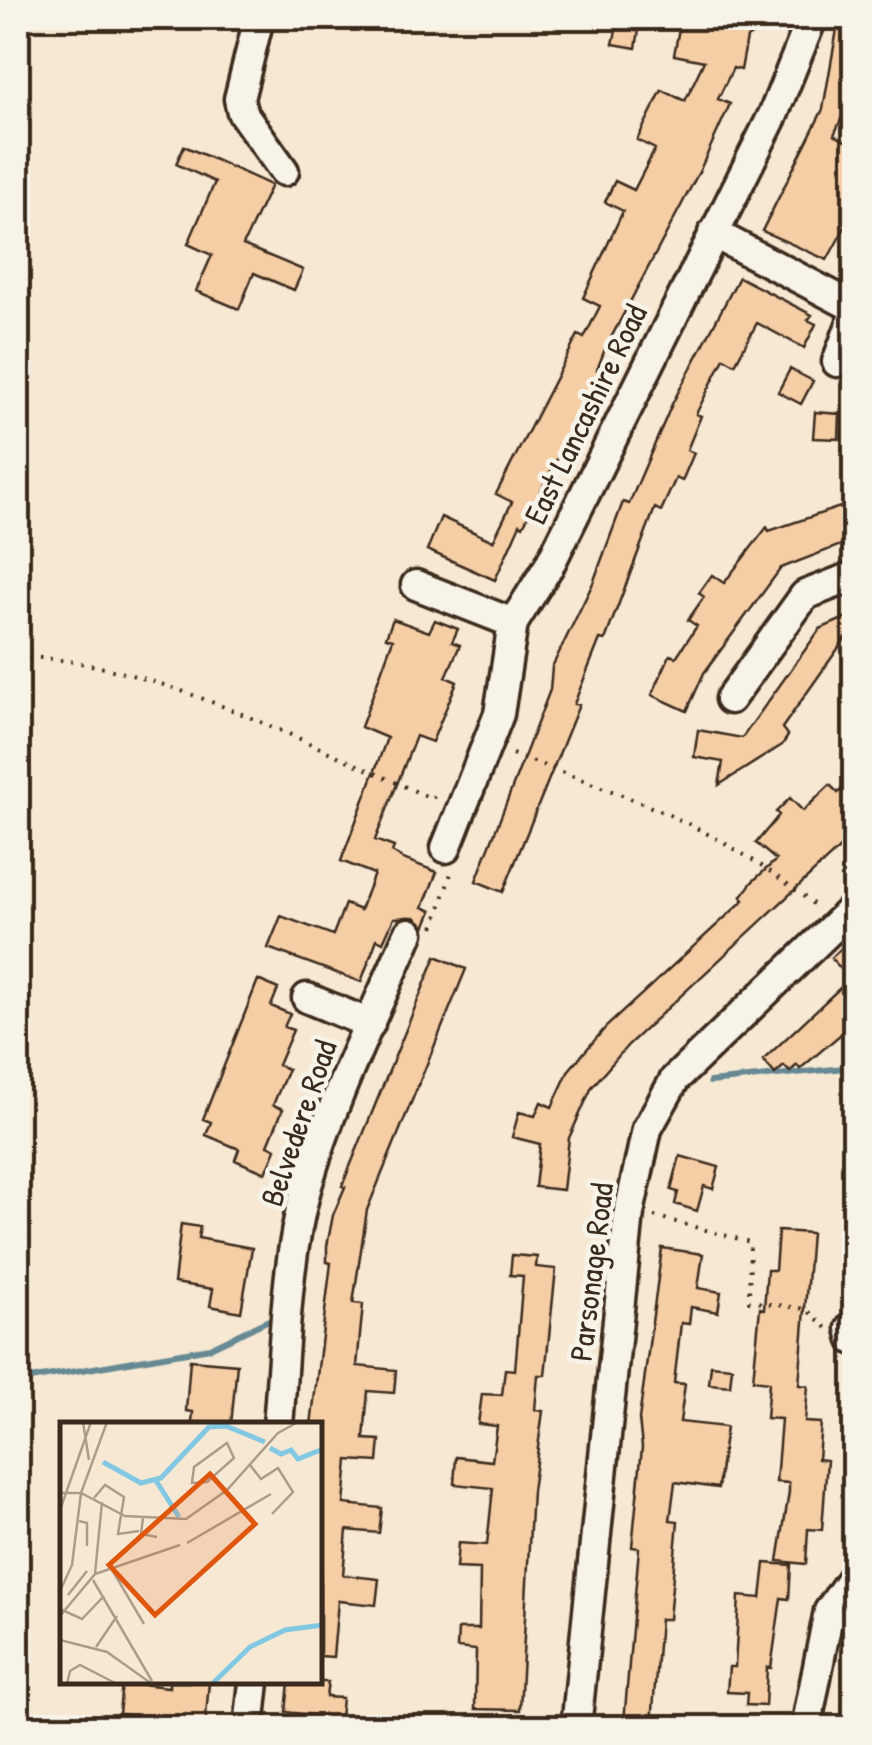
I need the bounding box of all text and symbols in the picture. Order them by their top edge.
street label: East Lancashire Road [513,297,657,531]
street label: Belvedere Road [249,1034,347,1212]
street label: Parsonage Road [559,1180,623,1364]
inset map [60,1422,322,1685]

